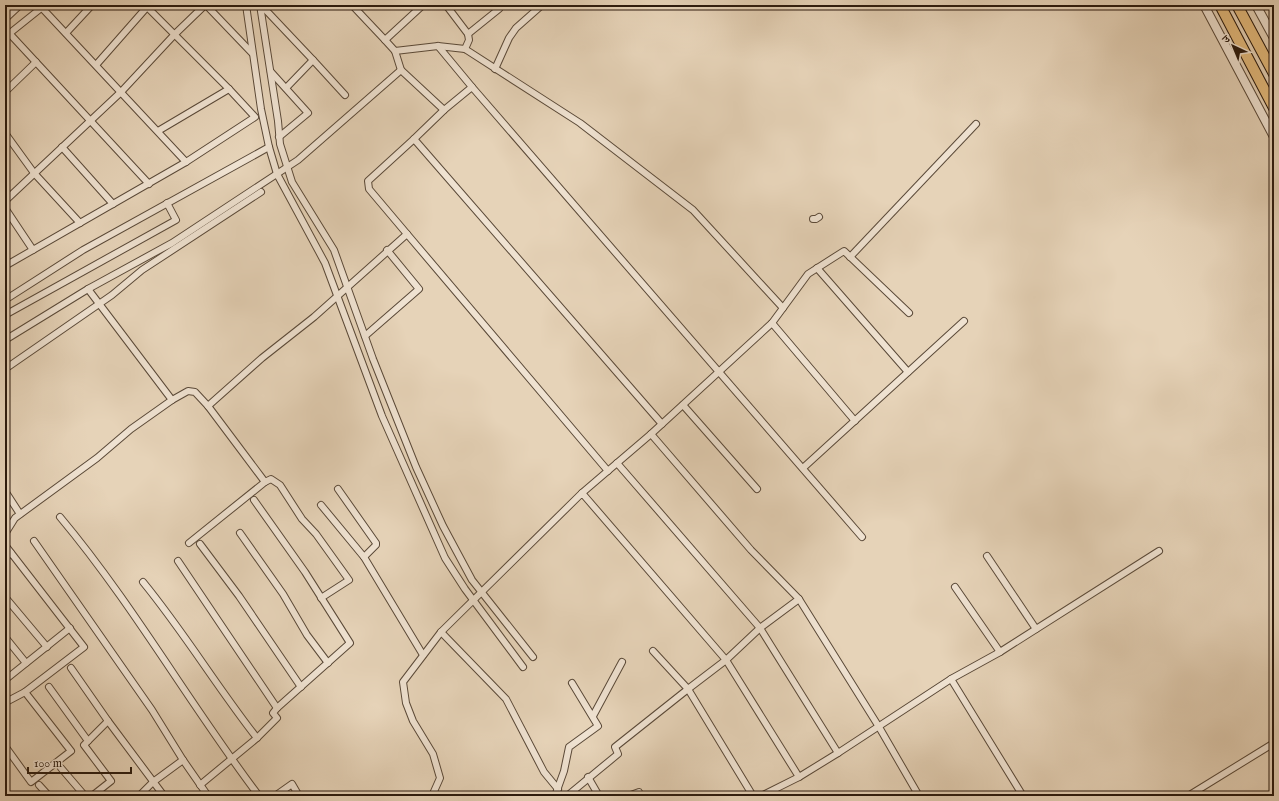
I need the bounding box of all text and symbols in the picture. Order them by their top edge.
north arrow [1213,26,1253,66]
text: उ [1219,32,1235,47]
scale bar [28,749,131,775]
text: 100 m [34,756,62,771]

